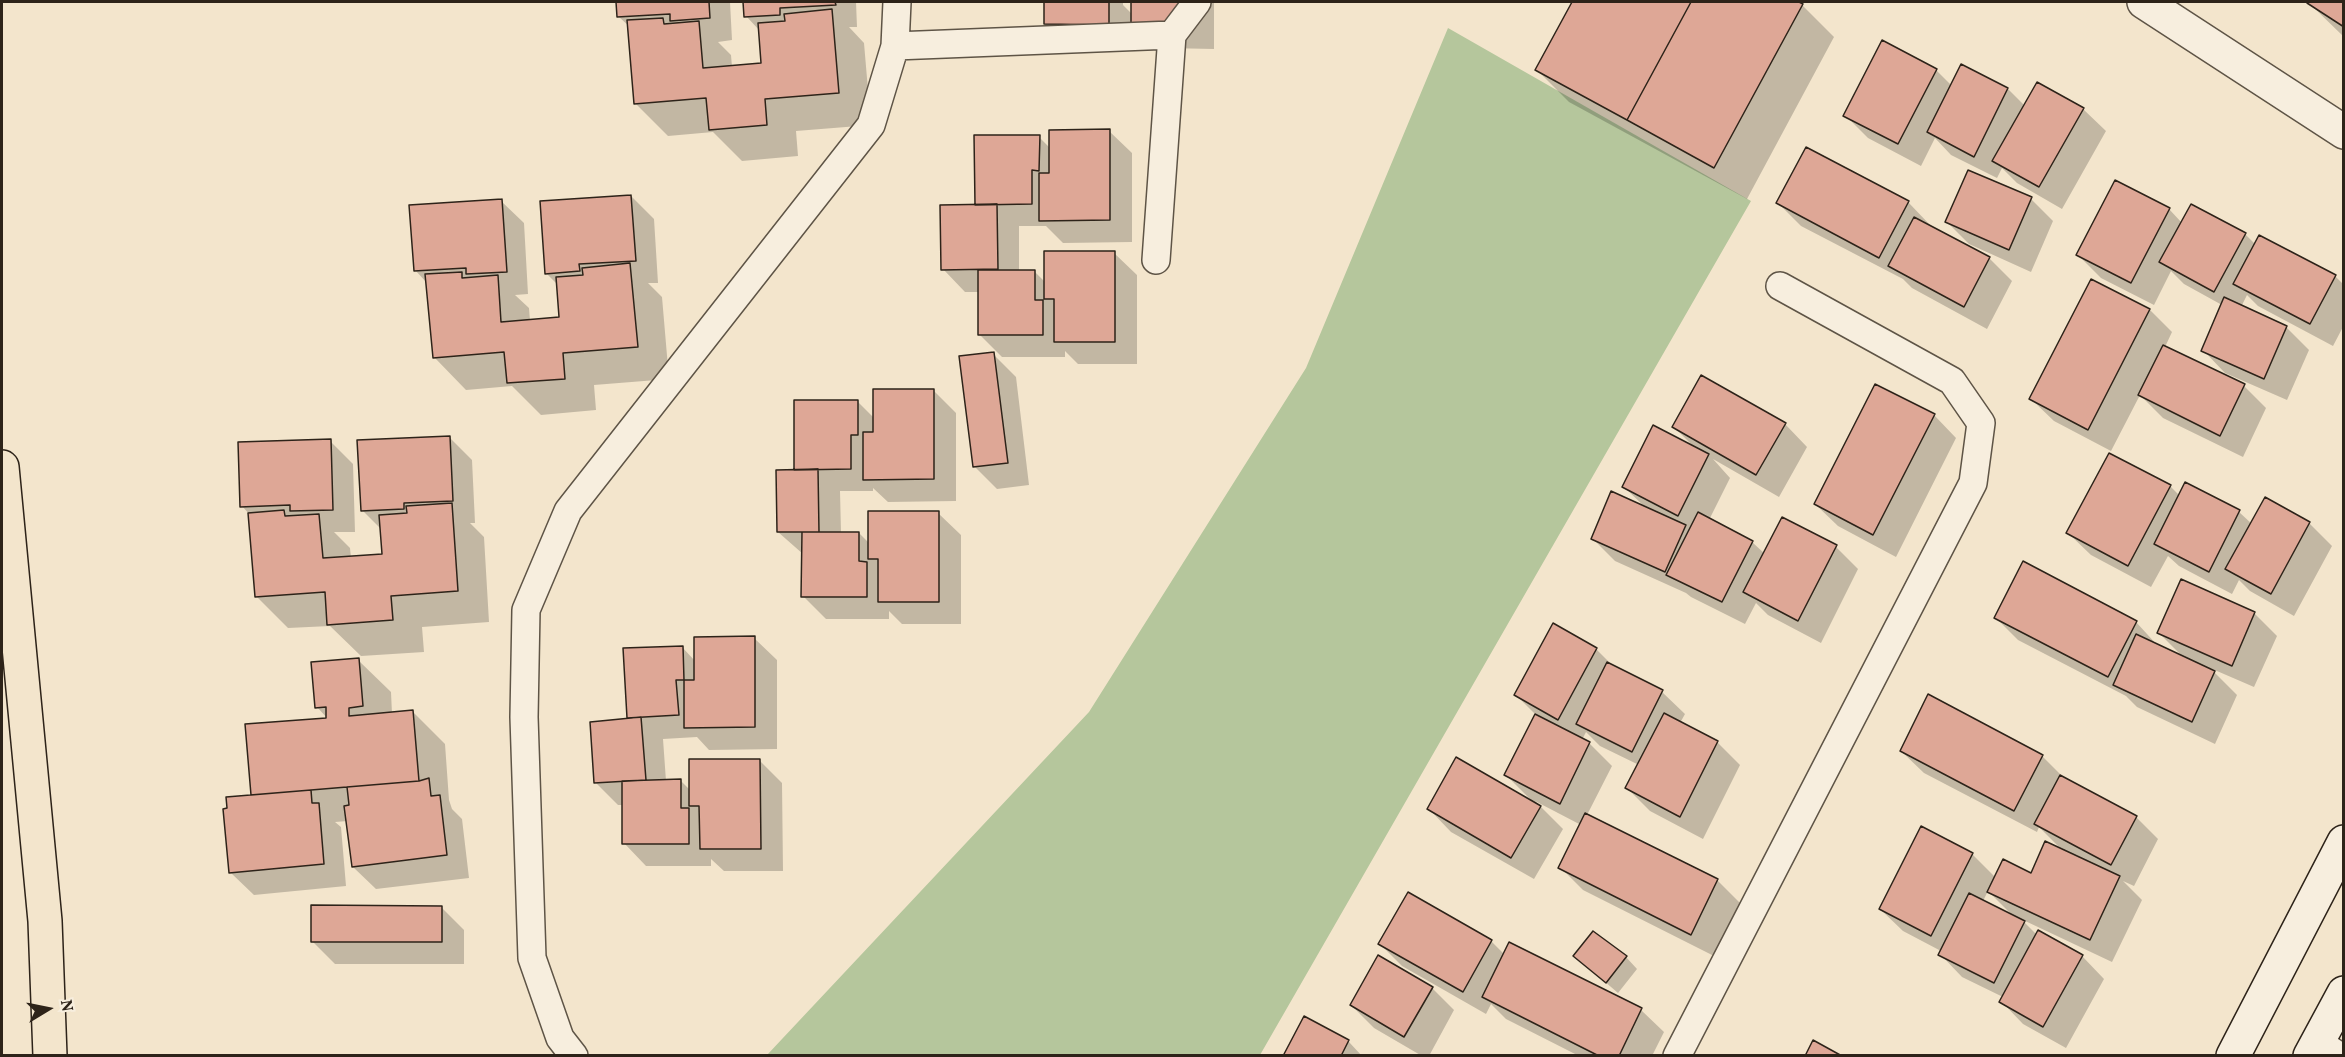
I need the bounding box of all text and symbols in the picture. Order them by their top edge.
north arrow [18,979,78,1039]
text: N [54,998,78,1014]

